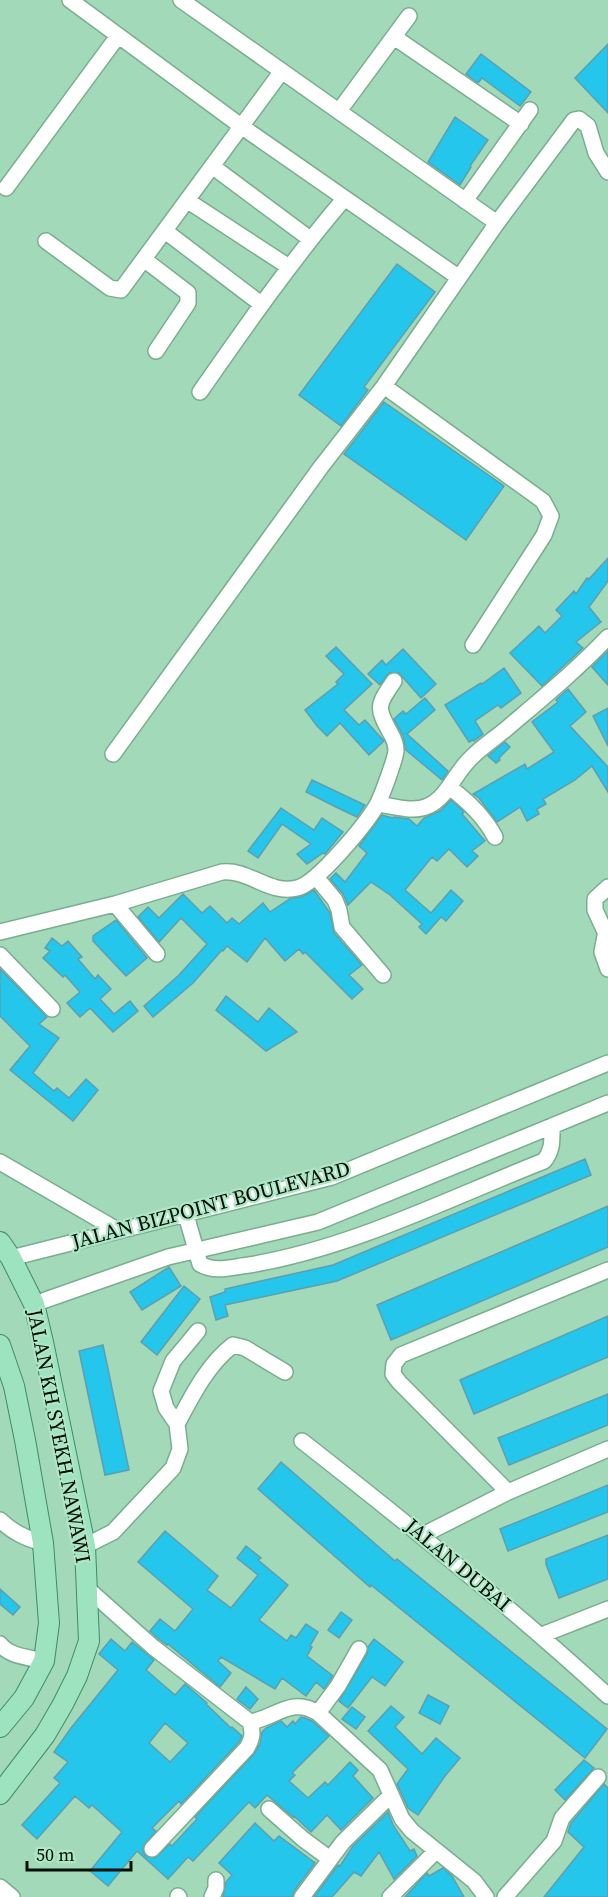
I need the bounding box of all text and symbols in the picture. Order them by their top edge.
street label: JALAN BIZPOINT BOULEVARD [67,1153,353,1256]
street label: JALAN KH SYEKH NAWAWI [20,1305,98,1566]
street label: JALAN DUBAI [398,1511,518,1618]
scale bar [27,1834,130,1872]
text: 50 m [36,1842,74,1867]

